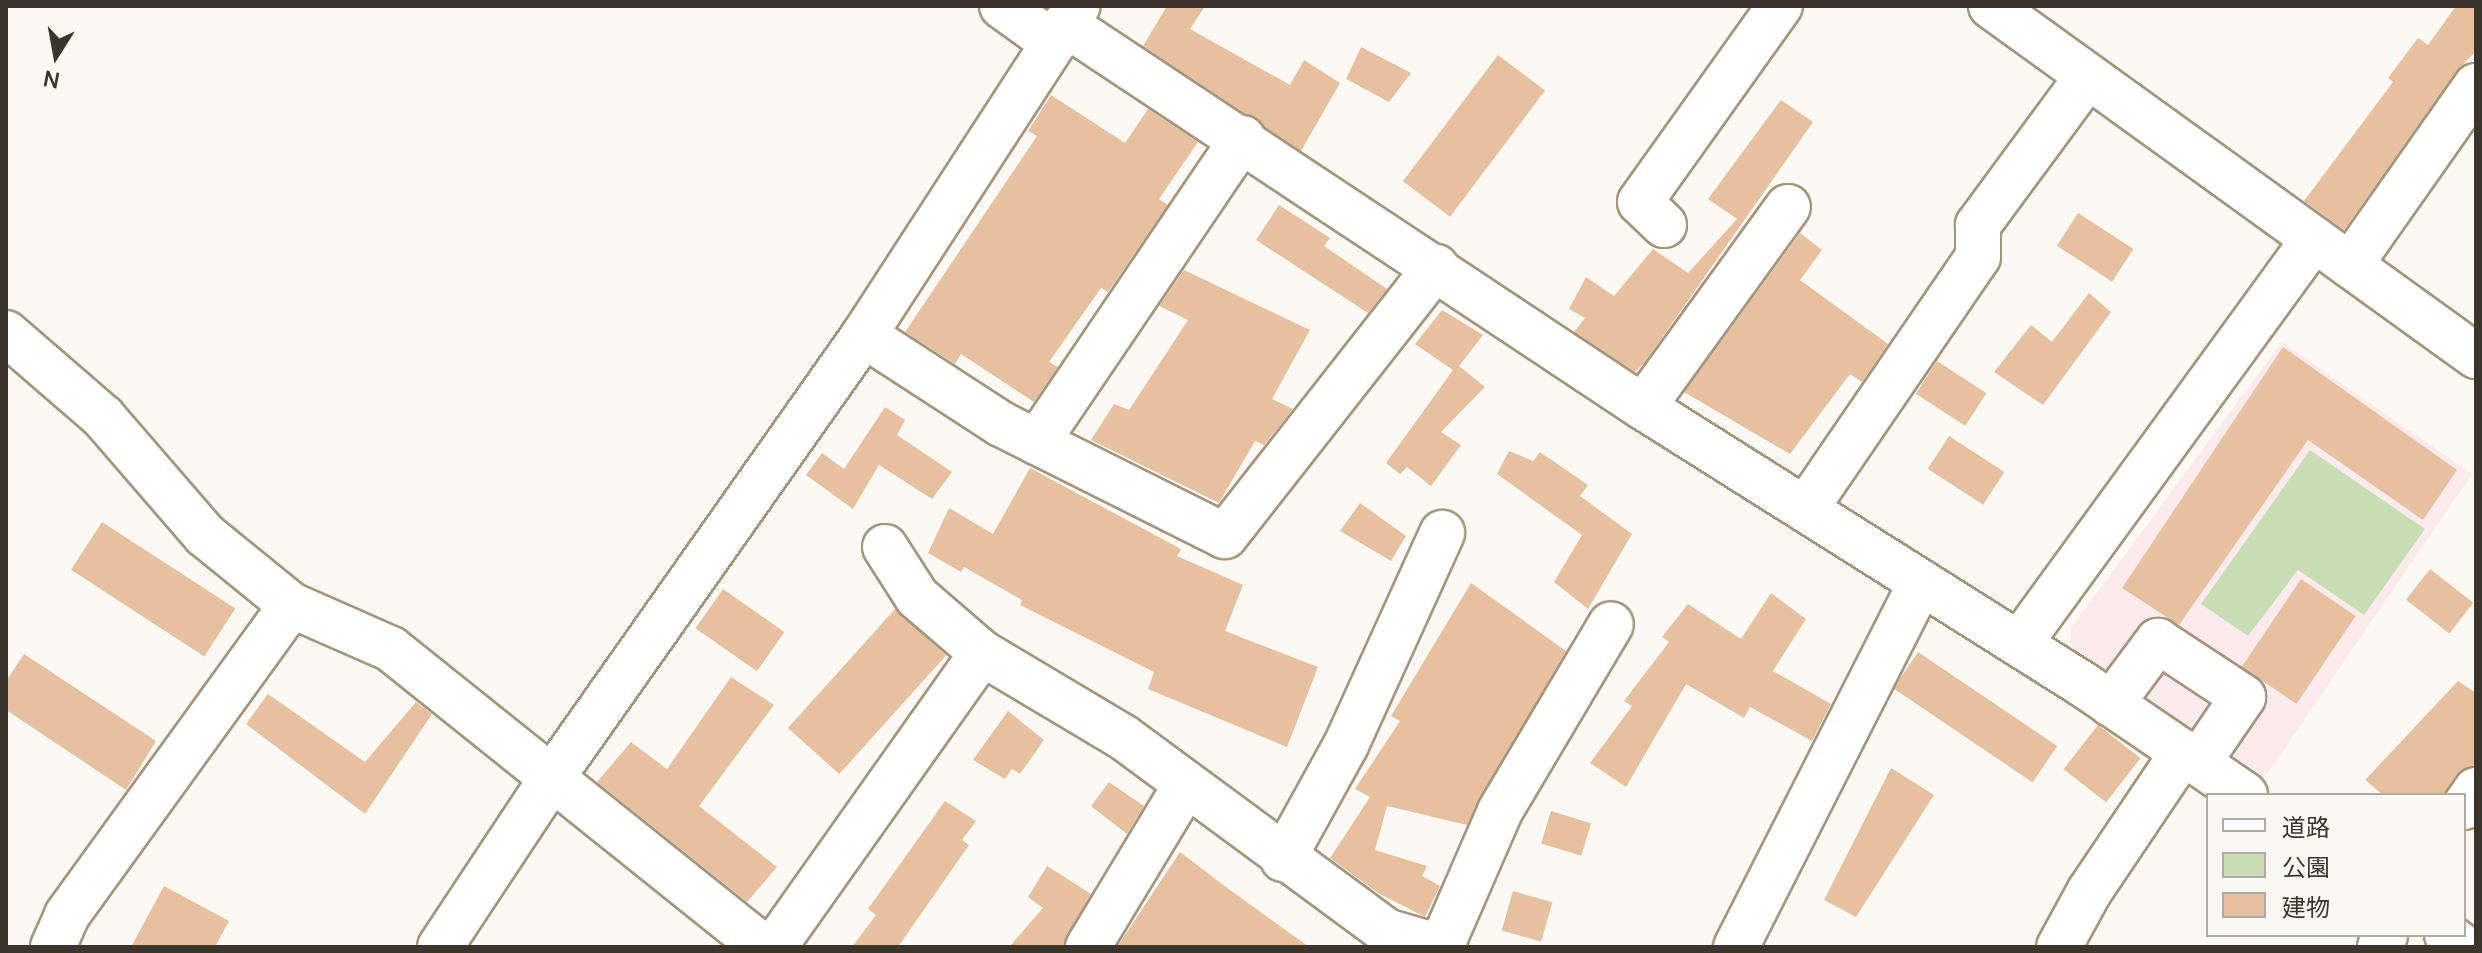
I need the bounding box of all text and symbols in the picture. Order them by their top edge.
north arrow [16,16,96,96]
text: N [41,63,62,96]
legend [2206,793,2466,937]
text: 道路 [2282,810,2330,843]
text: 公園 [2282,850,2330,883]
text: 建物 [2282,890,2330,923]

